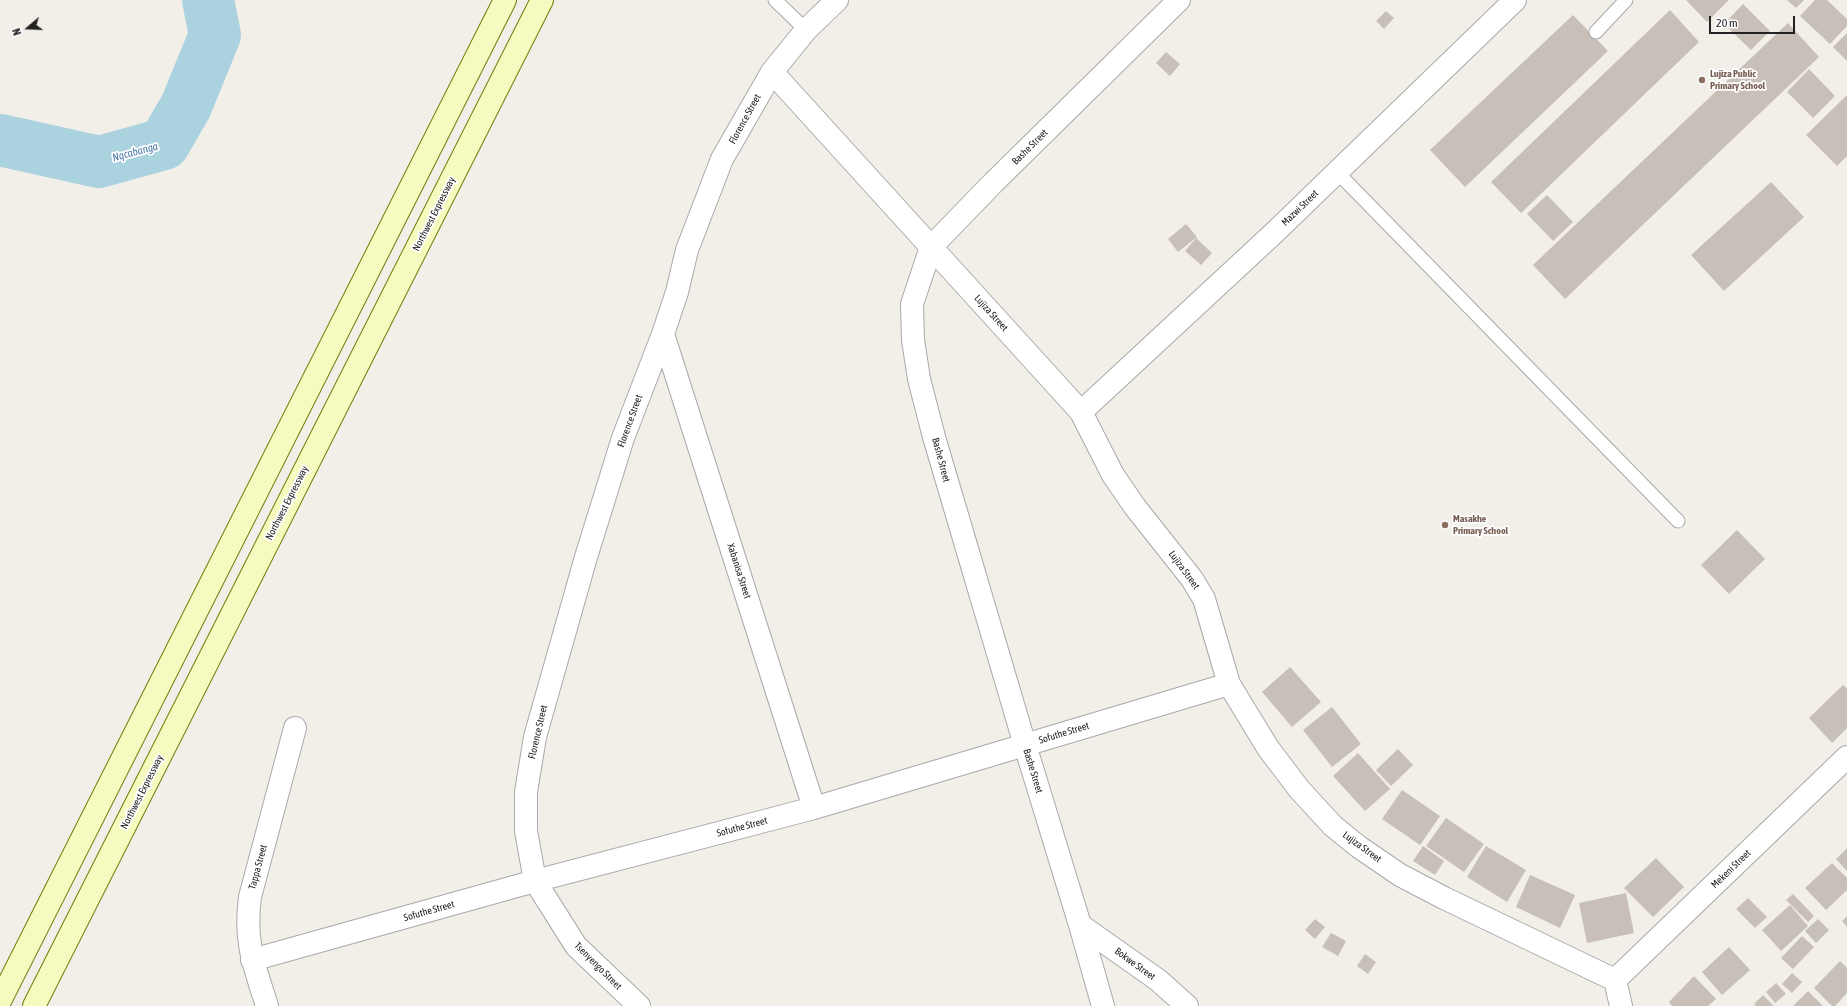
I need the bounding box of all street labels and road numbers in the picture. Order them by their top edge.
street label: Florence Street [726,92,764,146]
street label: Bashe Street [1010,127,1050,167]
street label: Northwest Expressway [410,175,458,253]
street label: Mazwi Street [1279,188,1321,228]
street label: Lujiza Street [972,292,1010,334]
street label: Florence Street [615,393,645,449]
street label: Bashe Street [929,436,953,484]
street label: Northwest Expressway [263,464,311,542]
street label: Xabanisa Street [724,542,754,600]
street label: Lujiza Street [1166,548,1202,592]
street label: Florence Street [526,704,550,760]
street label: Sofuthe Street [1037,720,1091,746]
street label: Bashe Street [1021,747,1045,795]
street label: Northwest Expressway [118,753,166,831]
street label: Sofuthe Street [715,814,769,840]
street label: Lujiza Street [1340,829,1384,865]
street label: Tappa Street [246,843,270,891]
street label: Mekeni Street [1709,847,1753,891]
street label: Sofuthe Street [402,898,456,924]
street label: Tsenyengo Street [572,940,624,992]
street label: Bokwe Street [1112,945,1158,983]

